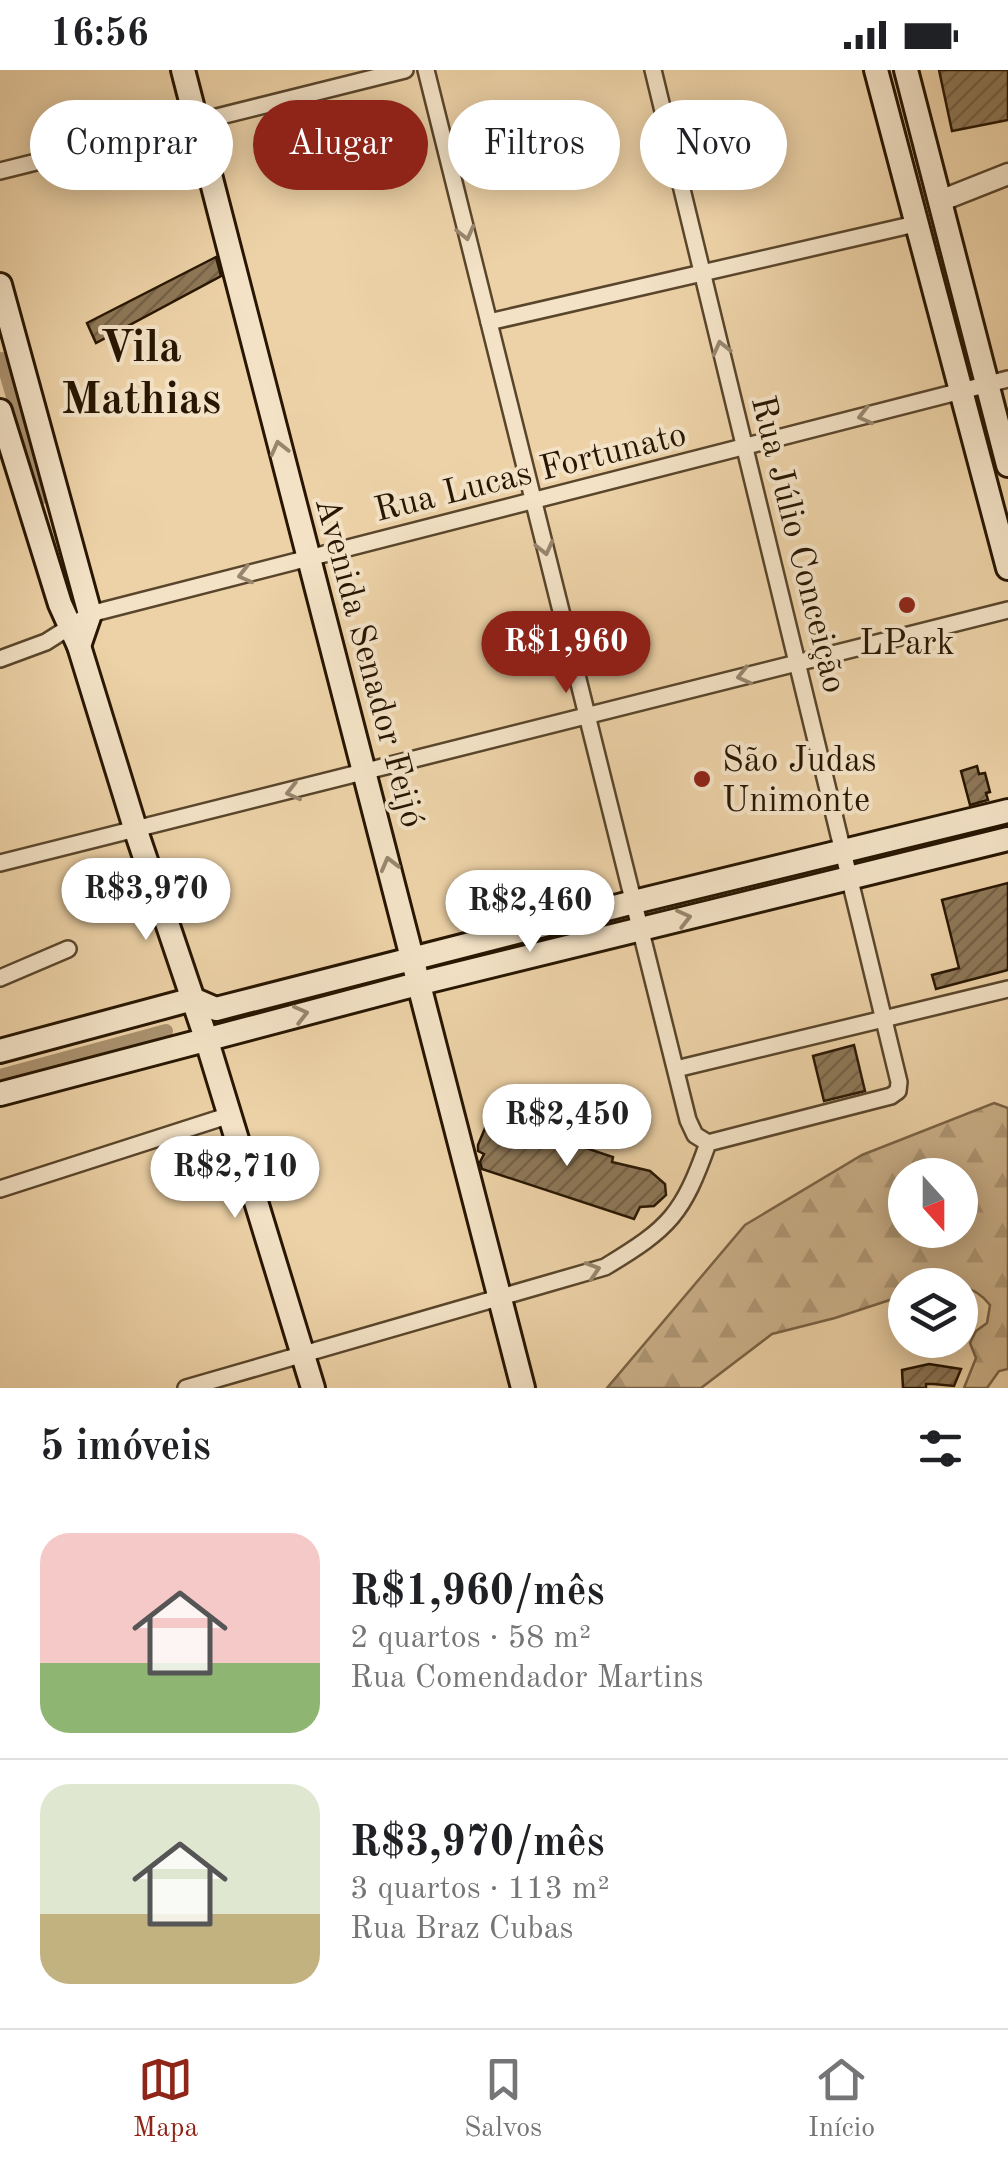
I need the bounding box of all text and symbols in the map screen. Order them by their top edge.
text: 16:56 [50,16,149,54]
chip: Comprar [30,100,233,190]
chip: Alugar [253,100,428,190]
chip: Filtros [448,100,620,190]
chip: Novo [640,100,787,190]
one-way arrow [455,223,476,241]
district label: Vila Mathias [61,327,221,424]
one-way arrow [712,340,733,357]
street label: Rua Júlio Conceição [744,392,851,697]
one-way arrow [857,404,874,425]
street label: Rua Lucas Fortunato [371,418,690,529]
one-way arrow [270,440,291,457]
street label: Avenida Senador Feijó [308,494,430,831]
one-way arrow [533,539,554,556]
one-way arrow [237,563,254,584]
marker: LPark [896,594,918,616]
pin: R$1,960 [474,611,658,696]
text: R$1,960 [503,627,629,659]
place label: LPark [859,627,955,662]
one-way arrow [736,664,753,685]
place label: São Judas Unimonte [722,744,877,819]
marker: São Judas Unimonte [691,768,713,790]
one-way arrow [285,780,302,801]
one-way arrow [379,856,400,873]
pin: R$3,970 [54,858,238,943]
pin: R$2,460 [438,870,622,955]
text: R$3,970 [83,874,209,906]
text: R$2,460 [467,886,593,918]
one-way arrow [675,909,692,930]
one-way arrow [292,1005,309,1026]
pin: R$2,450 [475,1084,659,1169]
text: R$2,450 [504,1100,630,1132]
pin: R$2,710 [143,1136,327,1221]
text: R$2,710 [172,1152,298,1184]
north arrow [888,1158,978,1248]
map controls [888,1158,978,1358]
one-way arrow [583,1261,600,1281]
button: layers [888,1268,978,1358]
icon: filters [913,1421,968,1476]
text: 5 imóveis [40,1427,211,1469]
text: R$1,960/mês [350,1572,605,1614]
icon: home [120,1573,240,1693]
text: 2 quartos · 58 m² [350,1623,591,1655]
text: Rua Comendador Martins [350,1663,703,1695]
text: R$3,970/mês [350,1823,605,1865]
icon: home [120,1824,240,1944]
text: 3 quartos · 113 m² [350,1874,610,1906]
text: Rua Braz Cubas [350,1914,573,1946]
tab: Mapa [133,2052,198,2147]
tab: Salvos [464,2052,542,2147]
tab: Início [808,2052,875,2147]

